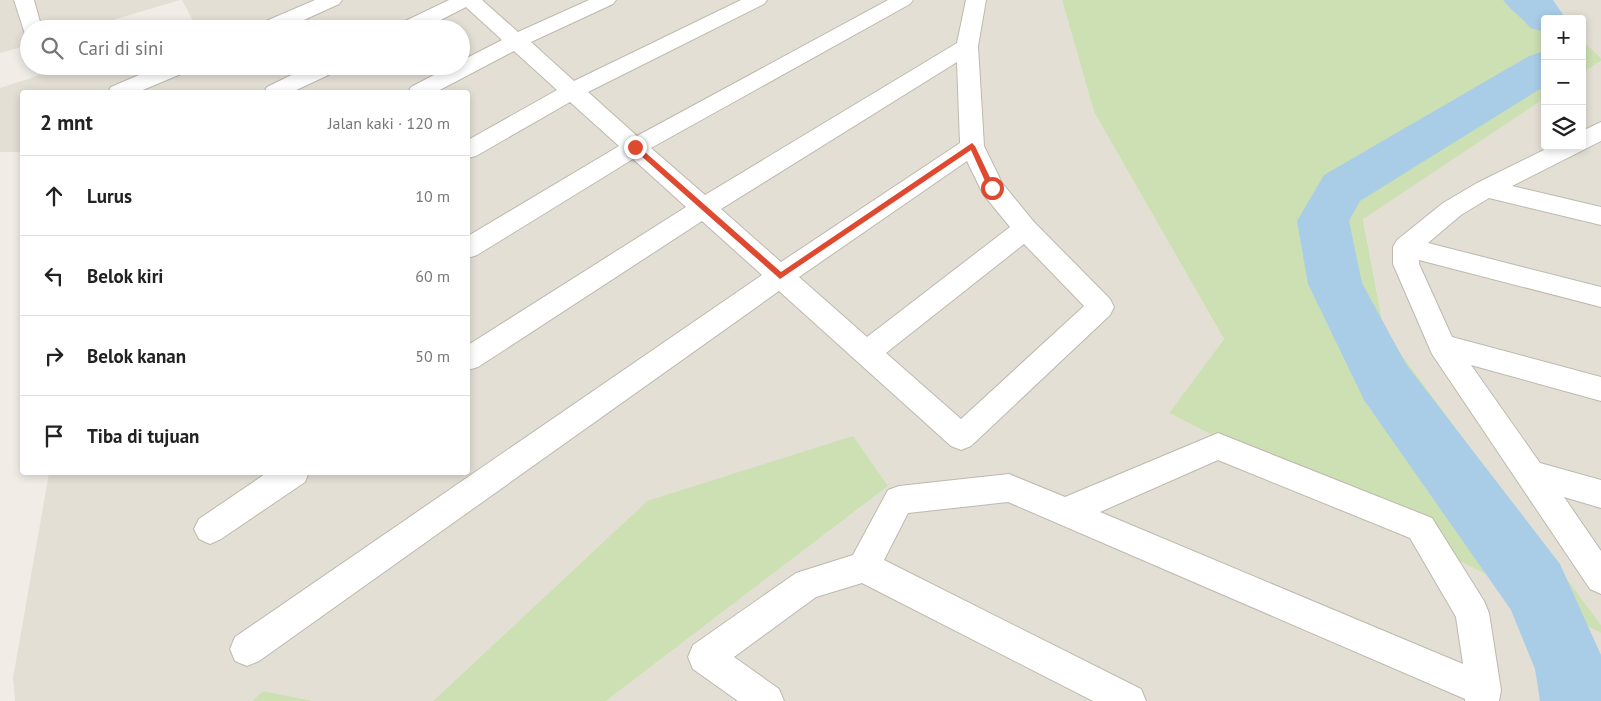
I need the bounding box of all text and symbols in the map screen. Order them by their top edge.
map controls [1541,15,1586,150]
button: + [1541,15,1586,60]
search box [20,20,470,75]
icon: search [38,34,66,62]
text: Cari di sini [78,36,164,60]
button: − [1541,60,1586,105]
button: layers [1541,105,1586,150]
text: 2 mnt [40,109,93,136]
text: Jalan kaki · 120 m [328,113,450,133]
route end [624,136,647,159]
route start [981,177,1004,200]
icon: ahead [40,182,68,210]
text: Lurus [87,184,132,208]
text: 10 m [415,186,450,206]
icon: left [40,262,68,290]
text: Belok kiri [87,264,163,288]
text: 60 m [415,266,450,286]
icon: right [40,342,68,370]
text: Belok kanan [87,344,186,368]
text: 50 m [415,346,450,366]
icon: arrive [40,422,68,450]
text: Tiba di tujuan [87,424,199,448]

